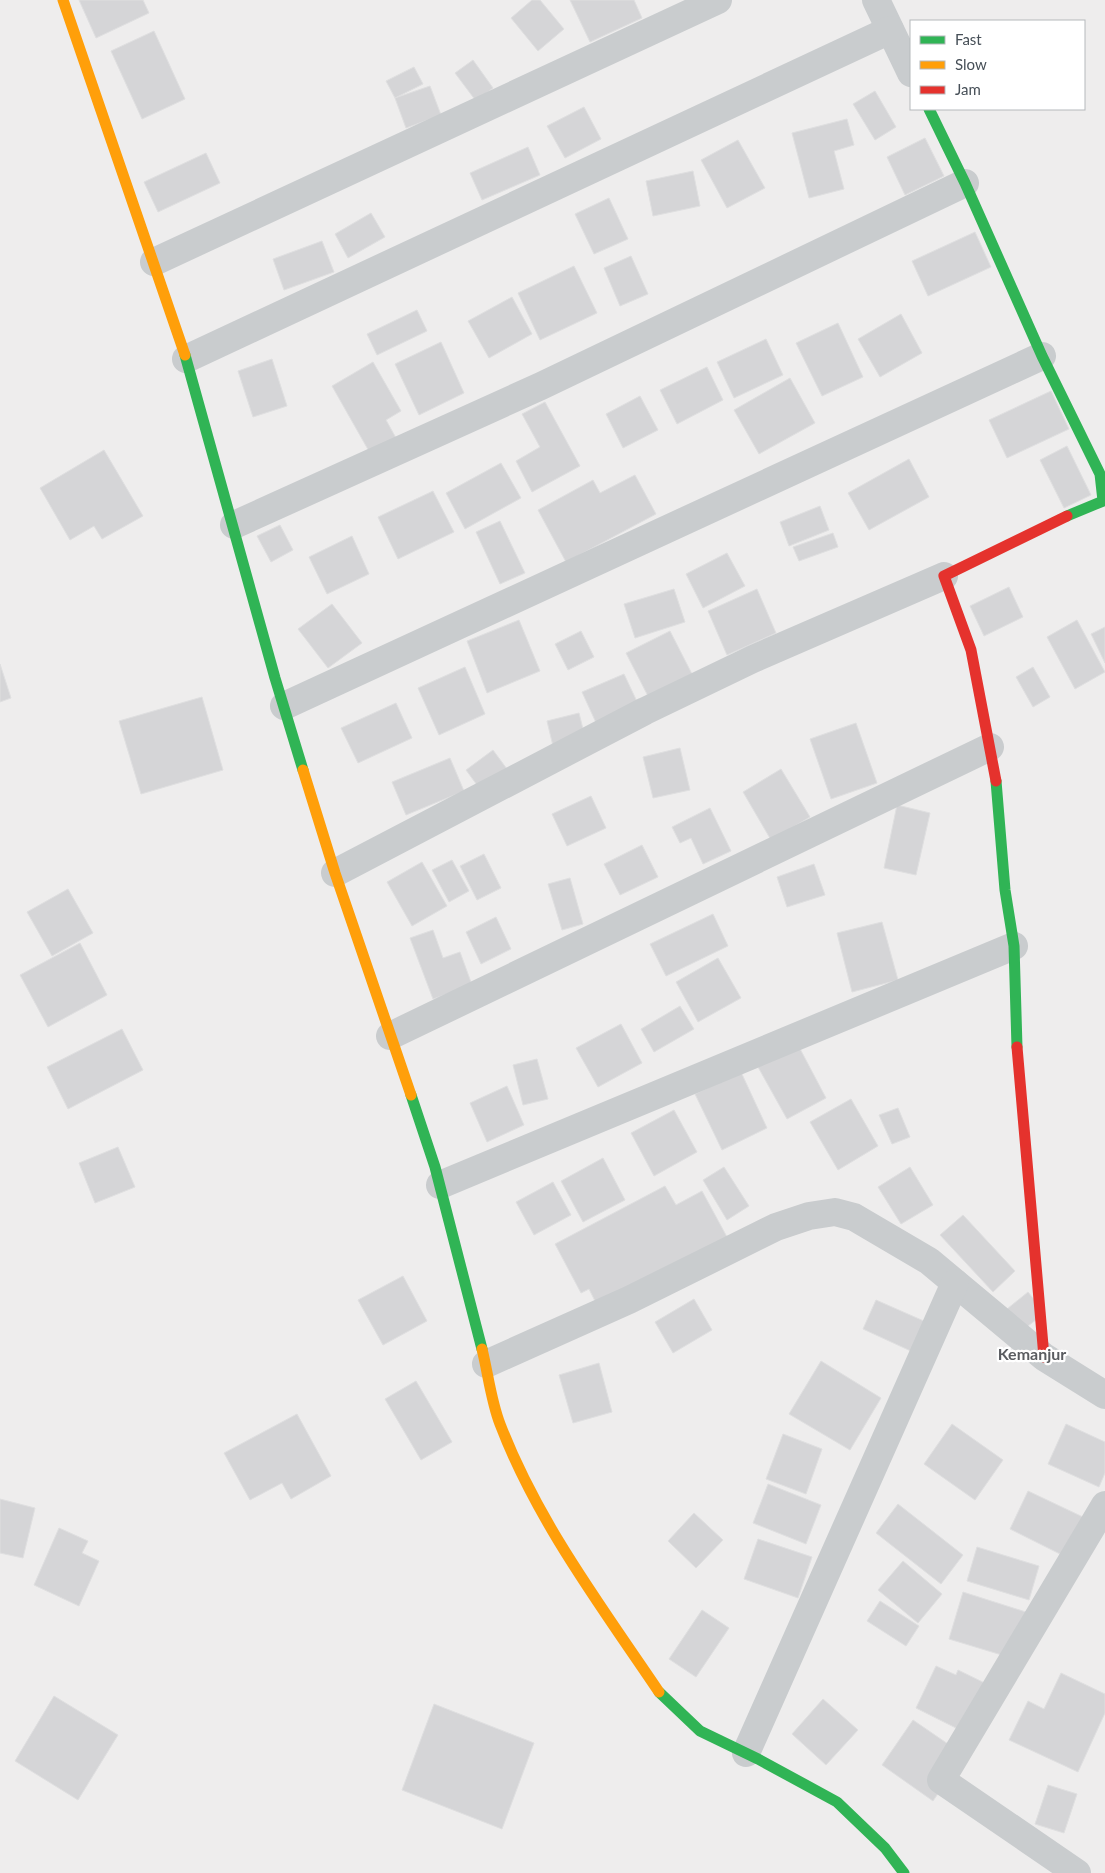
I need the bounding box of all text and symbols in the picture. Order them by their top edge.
legend [910,20,1085,110]
text: Fast [955,30,982,48]
text: Slow [955,55,987,73]
text: Jam [955,80,981,98]
district label: Kemanjur [998,1344,1066,1363]

